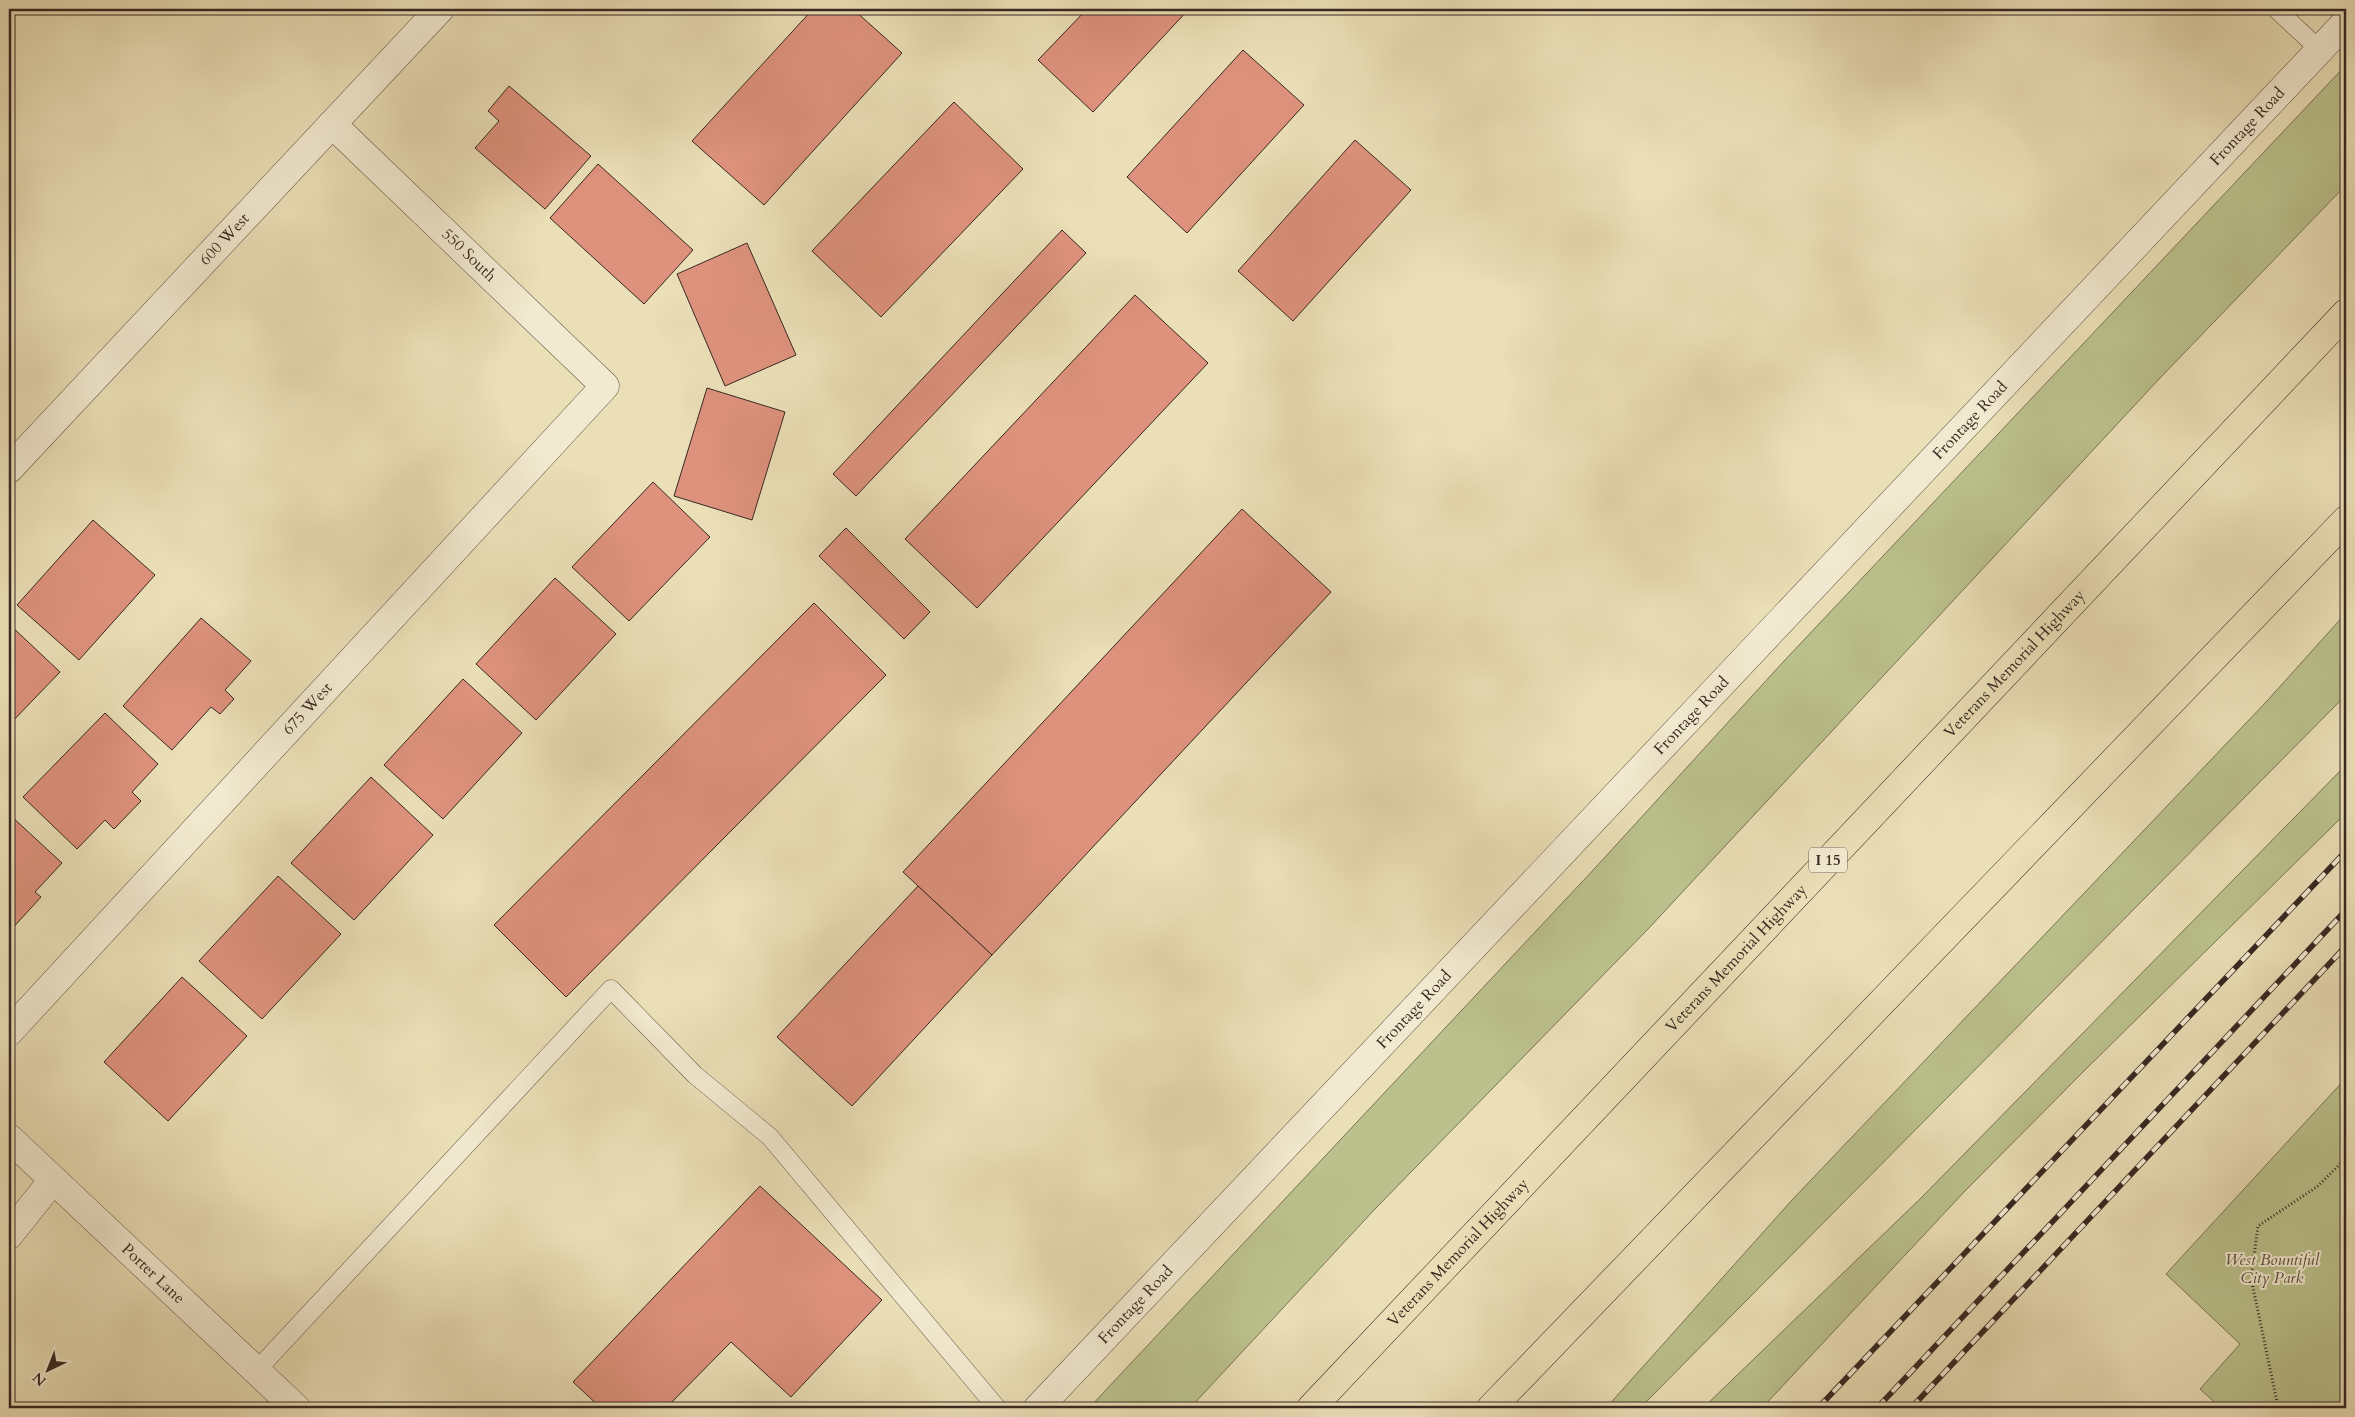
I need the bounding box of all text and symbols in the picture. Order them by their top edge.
street label: Frontage Road [2205,82,2290,171]
street label: 600 West [194,208,254,270]
street label: 550 South [437,223,501,287]
street label: Frontage Road [1928,376,2013,464]
street label: Veterans Memorial Highway [1939,584,2090,743]
street label: Frontage Road [1649,671,1734,760]
street label: 675 West [277,678,337,740]
road number: I 15 [1809,848,1847,872]
street label: Veterans Memorial Highway [1661,879,1812,1037]
street label: Frontage Road [1372,965,1457,1054]
street label: Veterans Memorial Highway [1382,1173,1534,1332]
street label: Porter Lane [117,1238,190,1309]
park label: West Bountiful City Park [2225,1249,2320,1289]
street label: Frontage Road [1093,1260,1178,1349]
north arrow [22,1344,72,1394]
text: N [29,1368,50,1390]

